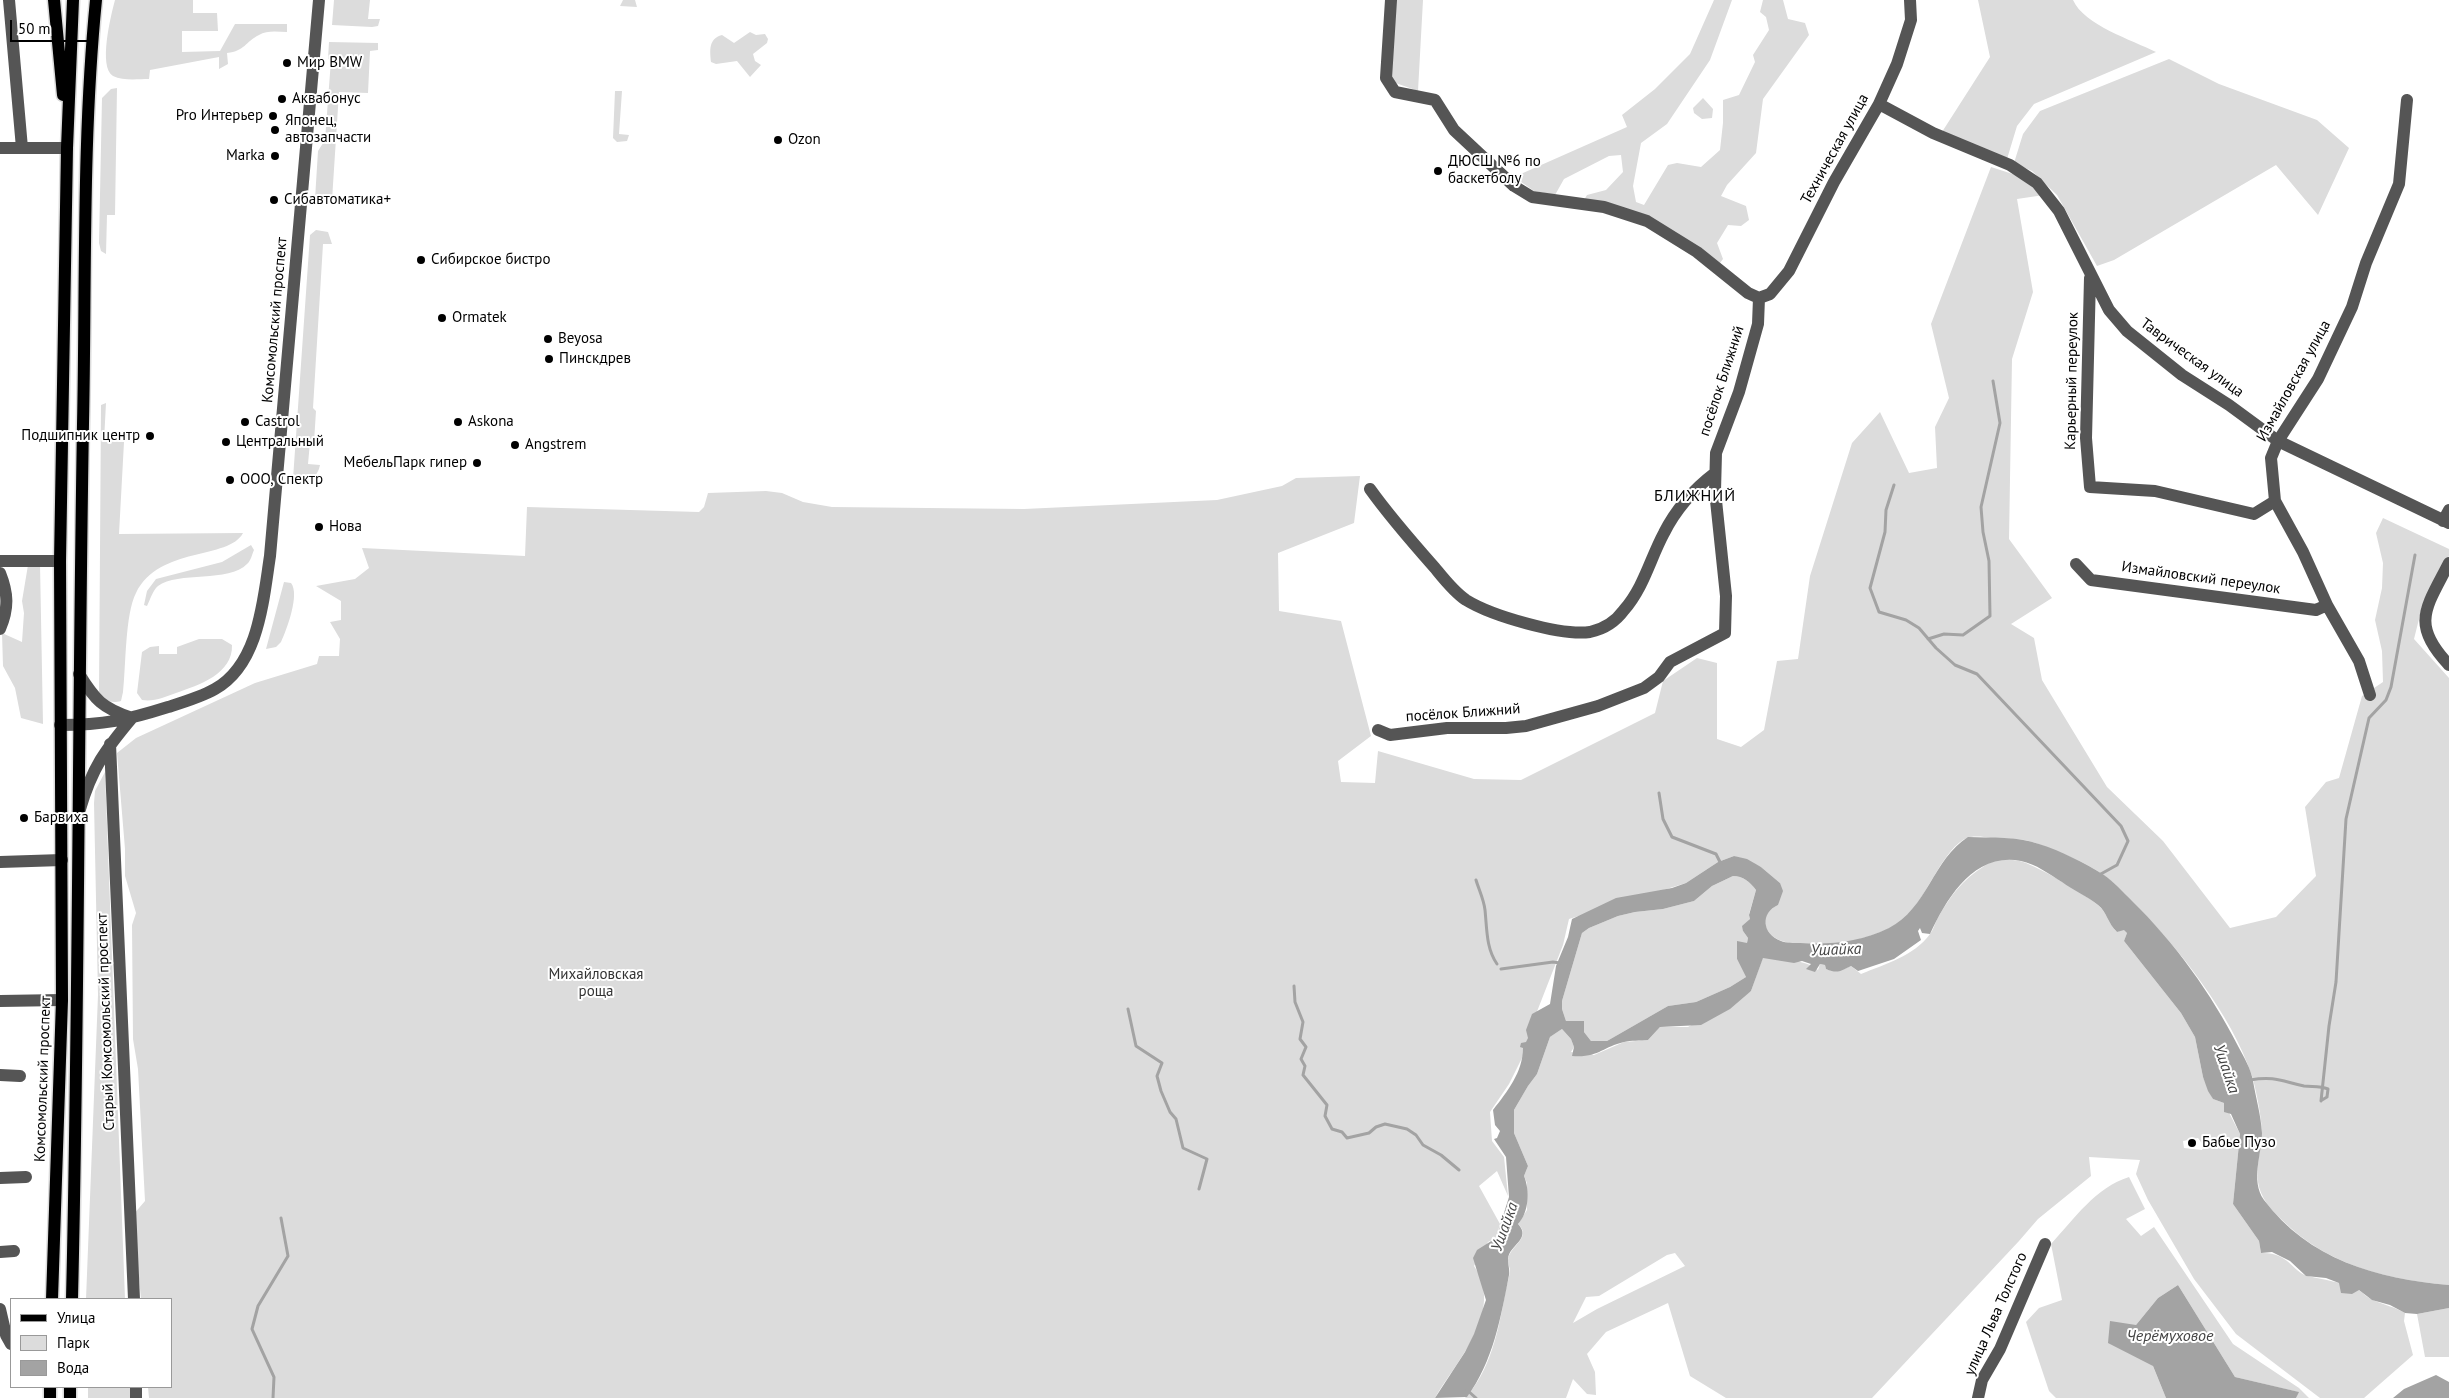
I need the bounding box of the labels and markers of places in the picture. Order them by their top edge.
place label: Мир BMW [297,54,362,72]
marker: Мир BMW [281,57,293,69]
place label: Аквабонус [292,90,361,108]
marker: Аквабонус [276,93,288,105]
place label: Pro Интерьер [176,107,263,125]
marker: Pro Интерьер [267,110,279,122]
place label: Японец, автозапчасти [285,112,371,147]
marker: Японец, автозапчасти [269,124,281,136]
place label: Ozon [788,131,821,149]
marker: Ozon [772,134,784,146]
place label: Marka [226,147,265,165]
marker: Marka [269,150,281,162]
place label: ДЮСШ №6 по баскетболу [1448,153,1541,188]
marker: ДЮСШ №6 по баскетболу [1432,165,1444,177]
place label: Сибавтоматика+ [284,191,391,209]
marker: Сибавтоматика+ [268,194,280,206]
place label: Сибирское бистро [431,251,550,269]
marker: Сибирское бистро [415,254,427,266]
place label: Ormatek [452,309,507,327]
marker: Ormatek [436,312,448,324]
place label: Beyosa [558,330,603,348]
marker: Beyosa [542,333,554,345]
place label: Пинскдрев [559,350,631,368]
marker: Пинскдрев [543,353,555,365]
place label: Castrol [255,413,300,431]
place label: Askona [468,413,514,431]
marker: Castrol [239,416,251,428]
marker: Askona [452,416,464,428]
place label: Подшипник центр [21,427,140,445]
marker: Подшипник центр [144,430,156,442]
place label: Центральный [236,433,324,451]
marker: Центральный [220,436,232,448]
place label: Angstrem [525,436,586,454]
marker: Angstrem [509,439,521,451]
place label: МебельПарк гипер [344,454,467,472]
marker: МебельПарк гипер [471,457,483,469]
place label: ООО, Спектр [240,471,323,489]
marker: ООО, Спектр [224,474,236,486]
place label: Нова [329,518,362,536]
marker: Нова [313,521,325,533]
place label: Барвиха [34,809,89,827]
marker: Барвиха [18,812,30,824]
place label: Бабье Пузо [2202,1134,2276,1152]
marker: Бабье Пузо [2186,1137,2198,1149]

